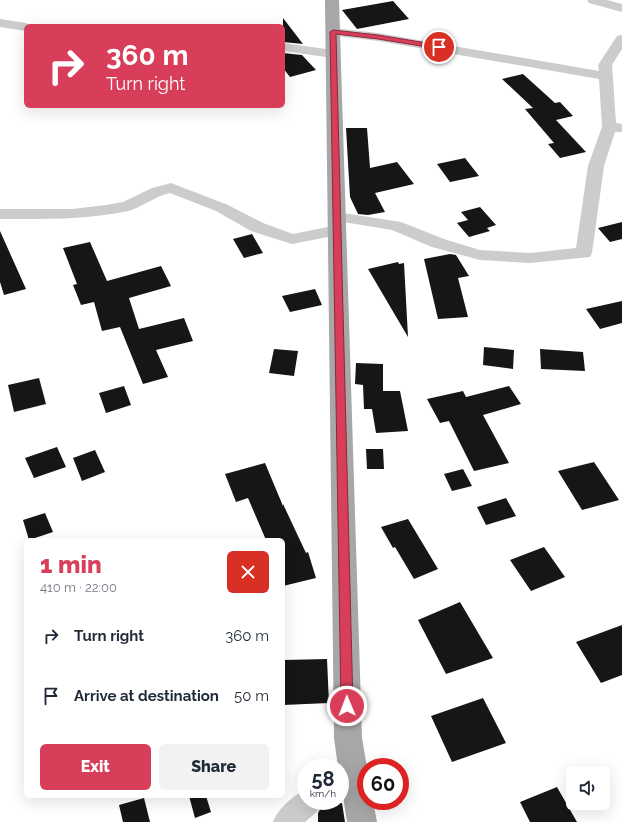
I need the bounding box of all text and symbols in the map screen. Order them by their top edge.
pin [422,30,456,64]
icon: arrive [428,36,450,58]
text: 360 m [106,39,189,72]
icon: right [40,40,92,92]
text: Turn right [106,73,185,94]
text: 1 min [40,550,102,579]
button: close [227,551,269,593]
text: 410 m · 22:00 [40,580,117,595]
icon: right [40,625,62,647]
text: Turn right [74,627,144,645]
text: 360 m [225,627,269,645]
icon: arrive [40,685,62,707]
position arrow [326,685,368,727]
text: Arrive at destination [74,687,219,705]
text: 50 m [234,687,269,705]
button: Exit [40,744,151,790]
button: Share [159,744,269,790]
speed limit sign: 60 [357,758,409,810]
map controls [566,766,610,810]
button: sound [566,766,610,810]
text: 58 [311,767,335,791]
text: km/h [310,788,336,799]

